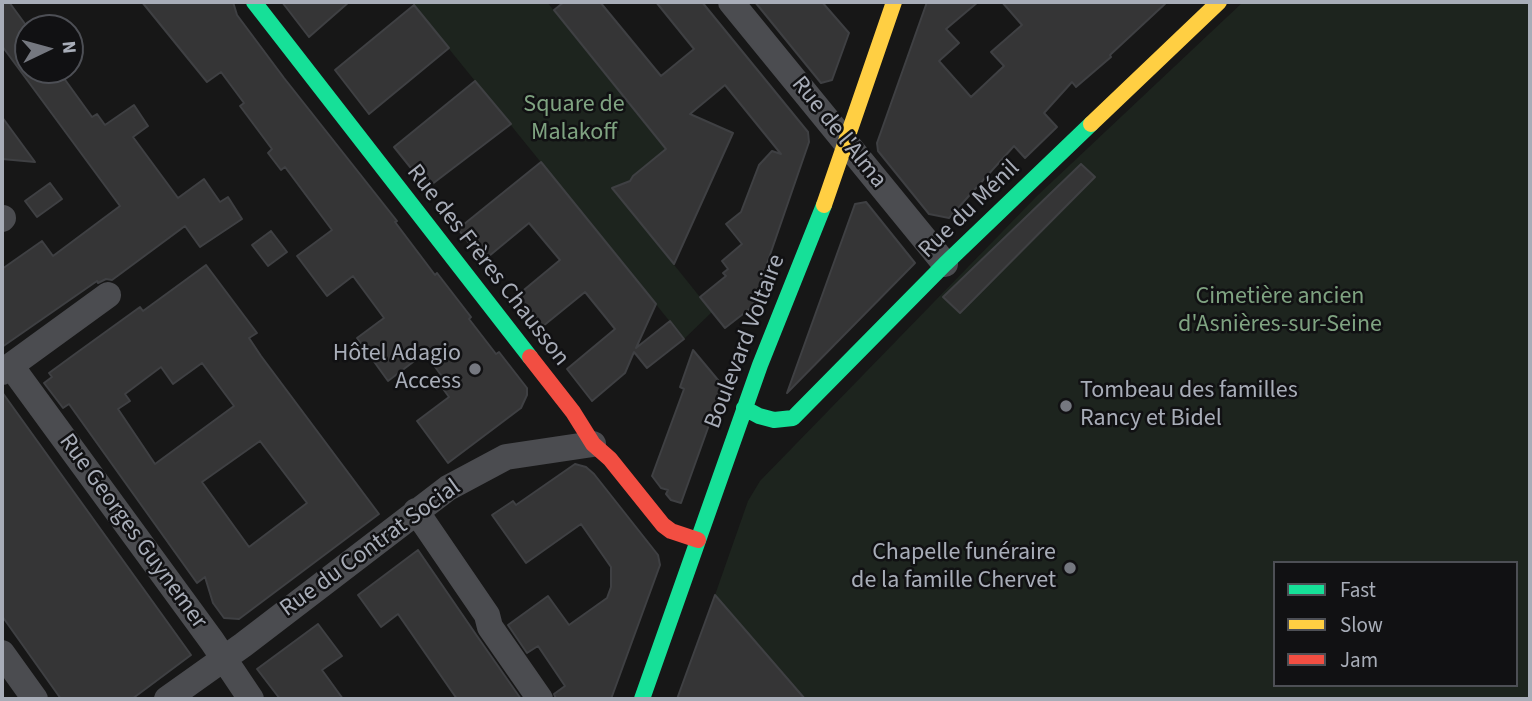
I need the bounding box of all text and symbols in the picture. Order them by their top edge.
north arrow [14,14,84,84]
text: N [54,40,82,55]
street label: Rue de l'Alma [784,71,892,195]
park label: Square de Malakoff [523,92,625,148]
street label: Rue du Ménil [914,155,1026,265]
street label: Rue des Frères Chausson [399,159,575,373]
street label: Boulevard Voltaire [700,251,792,433]
park label: Cimetière ancien d'Asnières-sur-Seine [1178,284,1382,340]
place label: Hôtel Adagio Access [333,341,461,397]
marker: Hôtel Adagio Access [467,361,483,377]
place label: Tombeau des familles Rancy et Bidel [1080,378,1298,434]
marker: Tombeau des familles Rancy et Bidel [1058,398,1074,414]
street label: Rue Georges Guynemer [52,429,212,635]
street label: Rue du Contrat Social [275,474,467,624]
place label: Chapelle funéraire de la famille Chervet [851,540,1056,596]
marker: Chapelle funéraire de la famille Chervet [1062,560,1078,576]
legend [1273,561,1518,687]
text: Fast [1340,575,1376,605]
text: Slow [1340,610,1383,640]
text: Jam [1340,645,1378,675]

